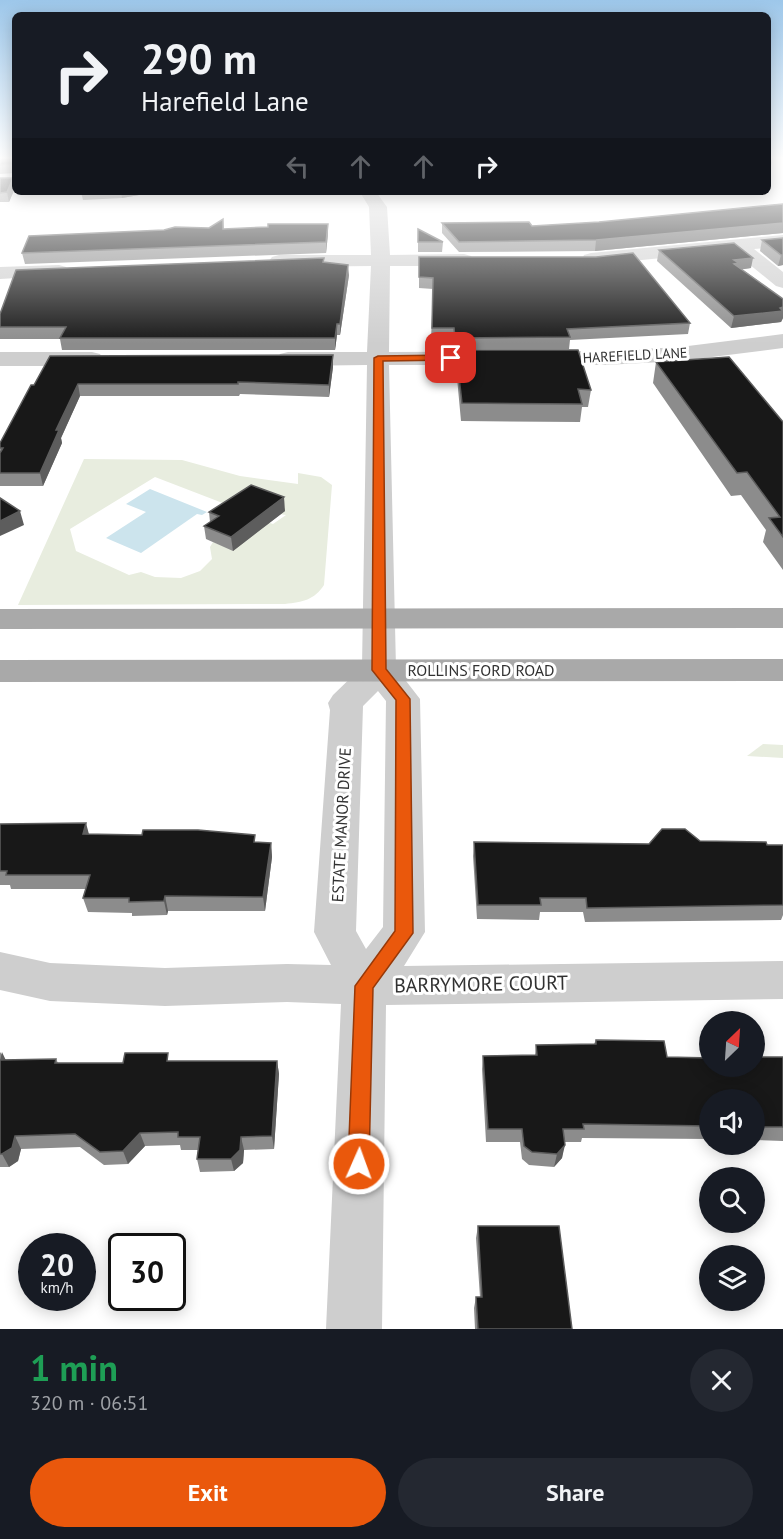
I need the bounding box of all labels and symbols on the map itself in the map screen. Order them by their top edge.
pin [425,332,476,383]
street label: HAREFIELD LANE [582,343,688,367]
street label: ROLLINS FORD ROAD [407,660,555,680]
street label: ESTATE MANOR DRIVE [327,747,355,903]
street label: BARRYMORE COURT [394,969,568,999]
north arrow [699,1011,765,1077]
position arrow [327,1132,391,1196]
speed limit sign: 30 [108,1233,186,1311]

